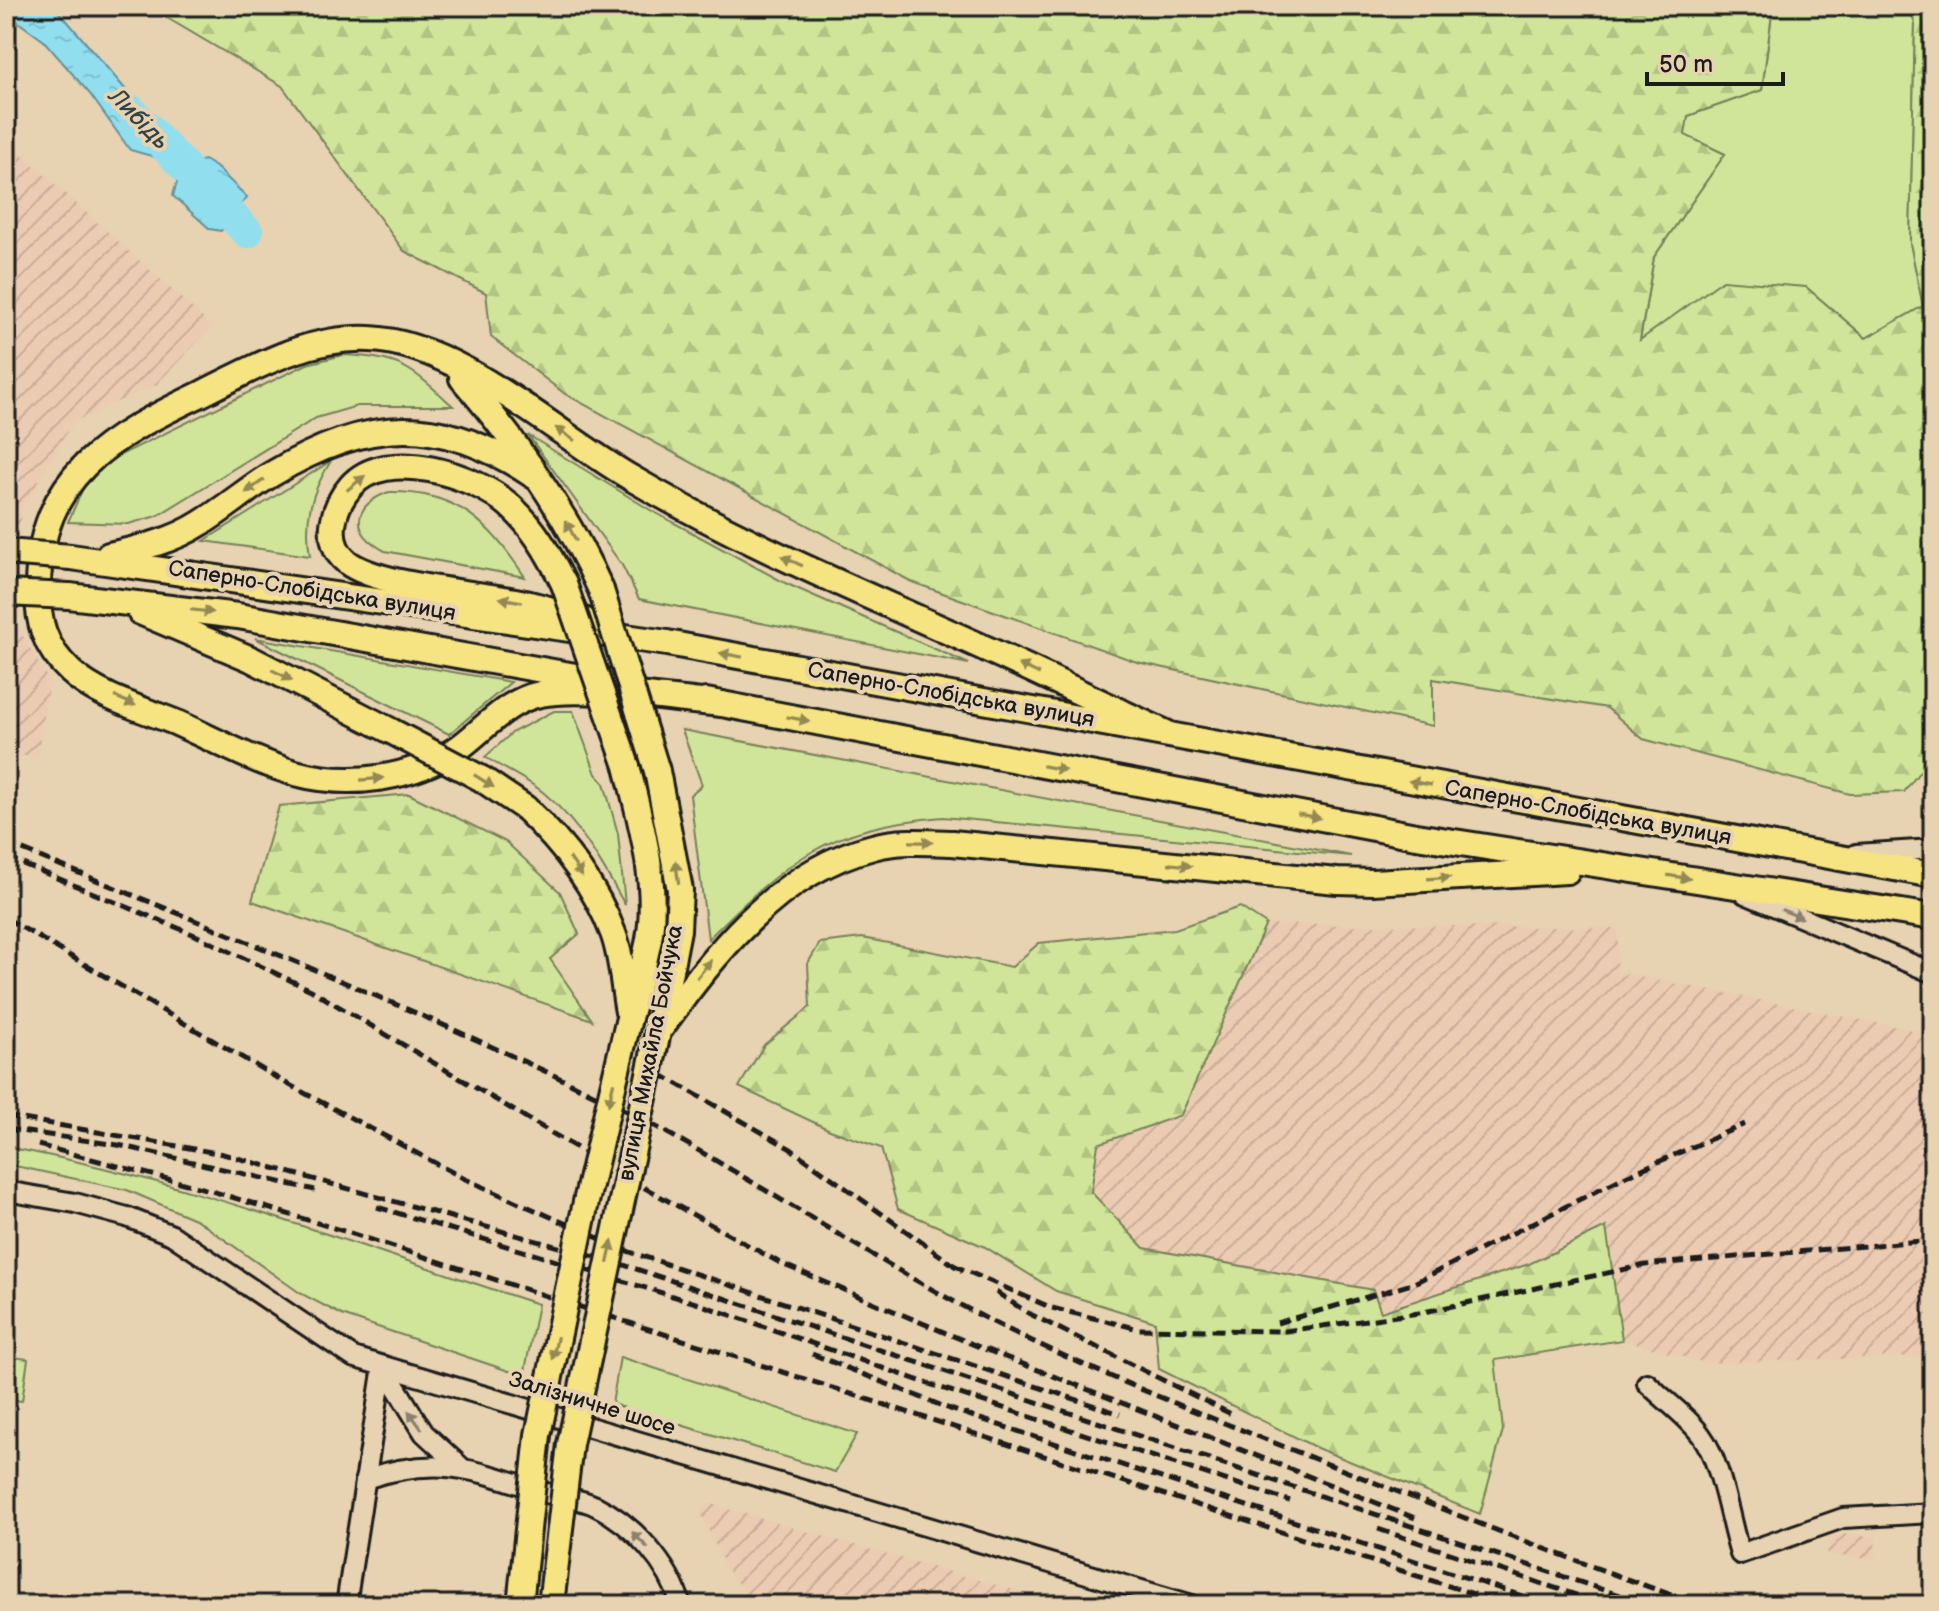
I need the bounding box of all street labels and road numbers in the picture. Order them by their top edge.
street label: Саперно-Слобідська вулиця [166,555,458,627]
street label: Саперно-Слобідська вулиця [806,656,1096,734]
street label: Саперно-Слобідська вулиця [1443,774,1733,852]
street label: вулиця Михайла Бойчука [613,923,689,1183]
street label: Залізничне шосе [506,1366,678,1442]

